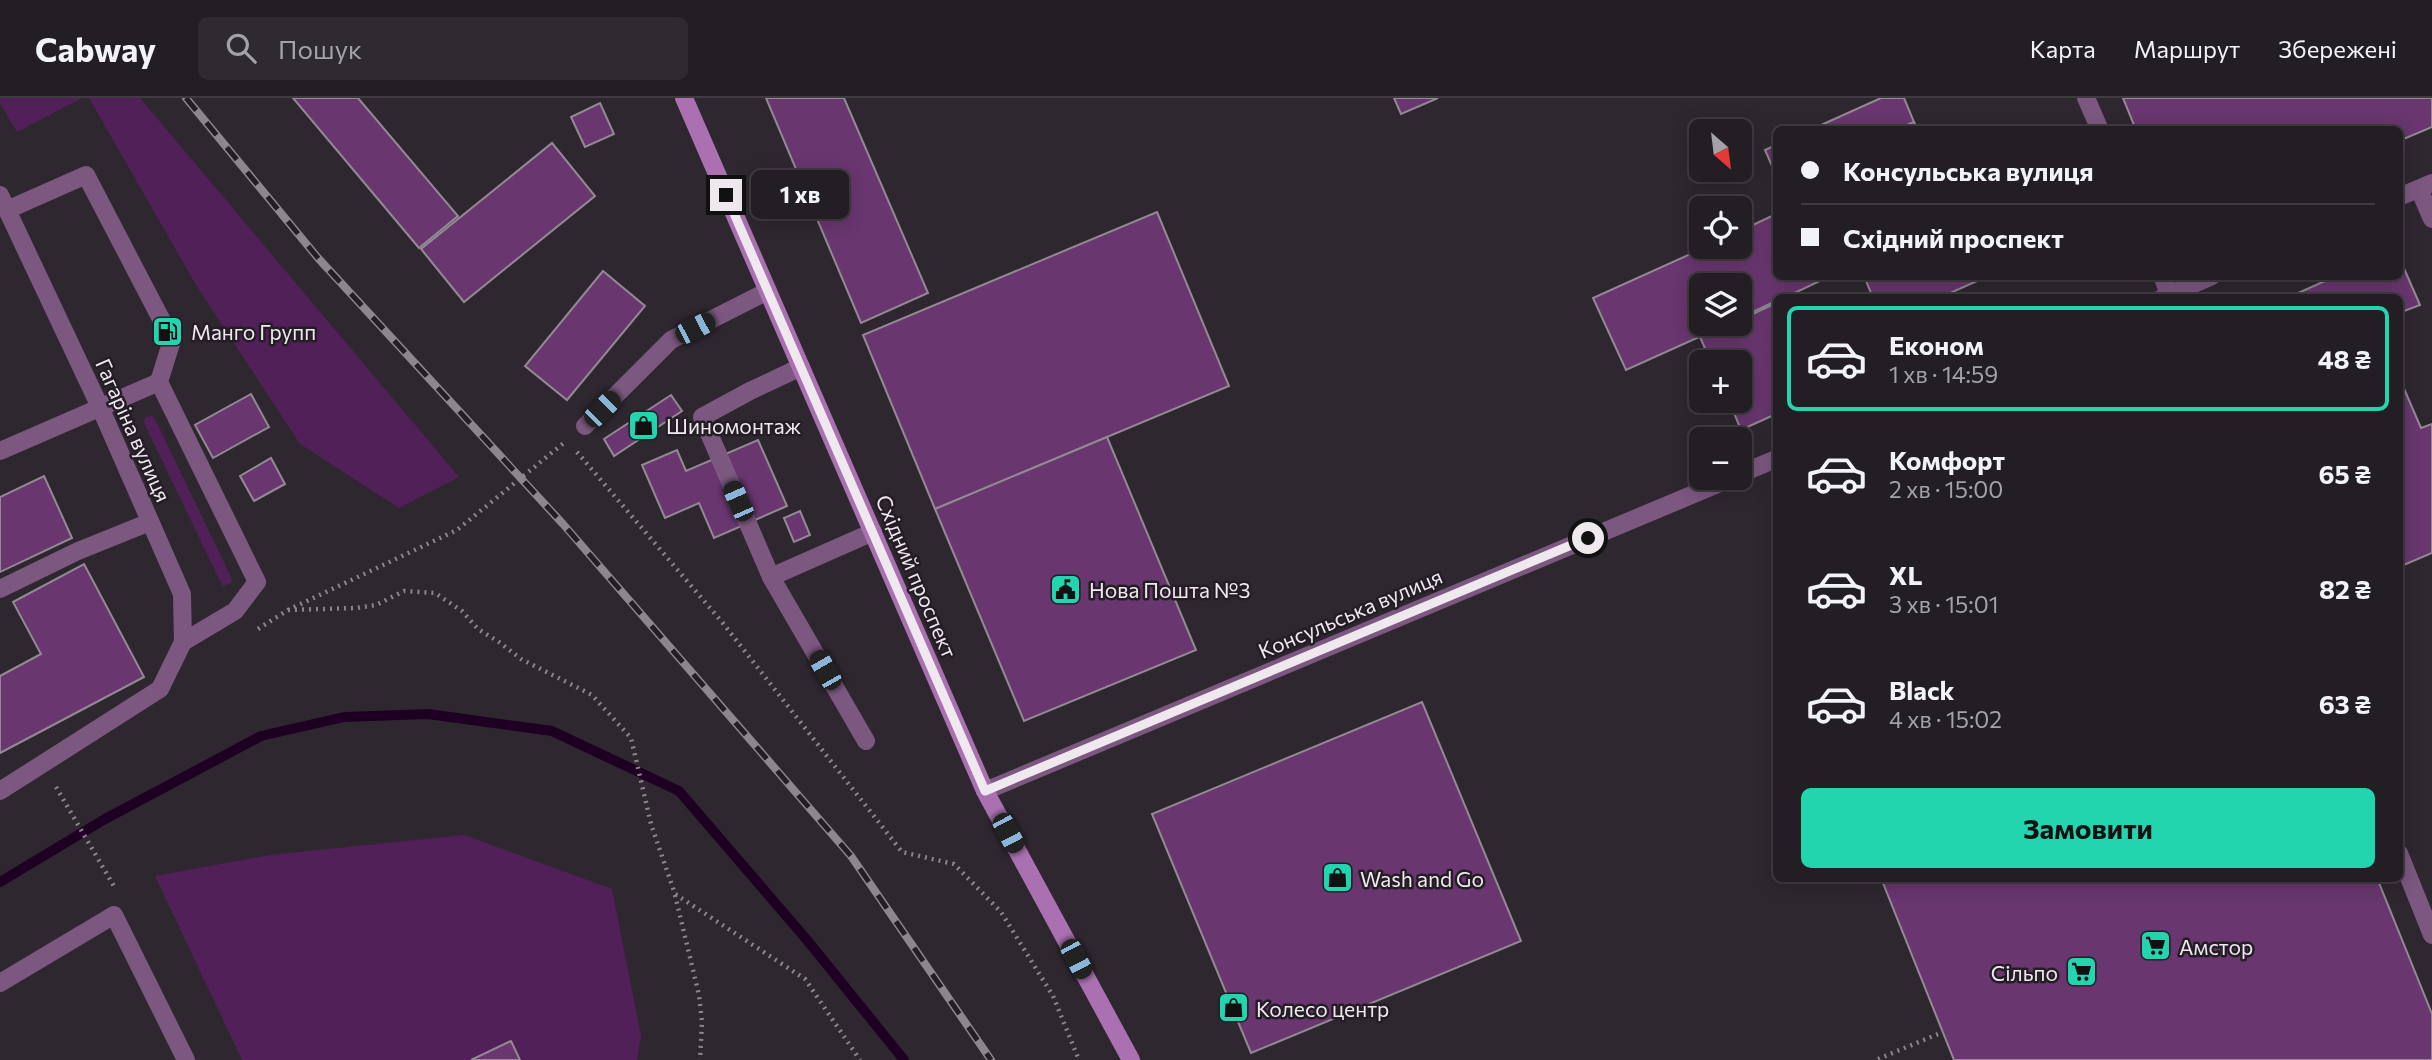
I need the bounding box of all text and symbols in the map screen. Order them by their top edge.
search box [198,17,688,80]
text: Cabway [35,28,156,69]
icon: search [222,29,260,67]
text: Пошук [278,33,362,64]
text: Карта [2030,34,2096,63]
text: Маршрут [2134,34,2240,63]
text: Збережені [2278,34,2397,63]
north arrow [1689,119,1752,182]
map controls [1689,119,1752,490]
text: Консульська вулиця [1843,155,2094,186]
callout: 1 хв [750,170,848,220]
route end [710,179,742,211]
text: 1 хв [780,180,820,208]
button: locate [1689,196,1752,259]
text: Східний проспект [1843,222,2064,253]
button: layers [1689,273,1752,336]
car [672,309,719,347]
fuel station icon: Манго Групп [151,314,185,348]
place label: Манго Групп [191,319,316,344]
icon: car [1805,327,1868,390]
text: Економ [1889,329,1984,360]
text: 48 ₴ [2318,343,2371,374]
button: + [1689,350,1752,413]
street label: Гагаріна вулиця [91,354,177,506]
text: 1 хв · 14:59 [1889,360,1998,388]
car [580,387,625,431]
shop icon: Шиномонтаж [626,408,660,442]
place label: Шиномонтаж [666,413,802,438]
button: − [1689,427,1752,490]
icon: car [1805,442,1868,505]
text: Комфорт [1889,444,2005,475]
text: 65 ₴ [2319,458,2371,489]
text: 2 хв · 15:00 [1889,475,2003,503]
car [720,478,757,524]
street label: Східний проспект [871,491,963,661]
route start [1572,522,1604,554]
icon: car [1805,557,1868,620]
text: XL [1889,559,1923,590]
street label: Консульська вулиця [1254,563,1446,663]
public building icon: Нова Пошта №3 [1049,572,1083,606]
text: 82 ₴ [2319,573,2371,604]
place label: Нова Пошта №3 [1089,577,1250,602]
text: 3 хв · 15:01 [1889,590,1999,618]
car [806,647,845,693]
icon: car [1805,672,1868,735]
text: Black [1889,674,1955,705]
text: 63 ₴ [2319,688,2371,719]
text: 4 хв · 15:02 [1889,705,2002,733]
button: Замовити [1801,788,2375,868]
car [989,810,1028,856]
shop icon: Wash and Go [1320,861,1354,895]
place label: Wash and Go [1360,866,1484,891]
supermarket icon: Амстор [2139,929,2173,963]
place label: Амстор [2179,934,2253,959]
car [1057,936,1096,982]
supermarket icon: Сільпо [2064,955,2098,989]
place label: Сільпо [1991,960,2058,985]
shop icon: Колесо центр [1216,991,1250,1025]
place label: Колесо центр [1256,996,1389,1021]

